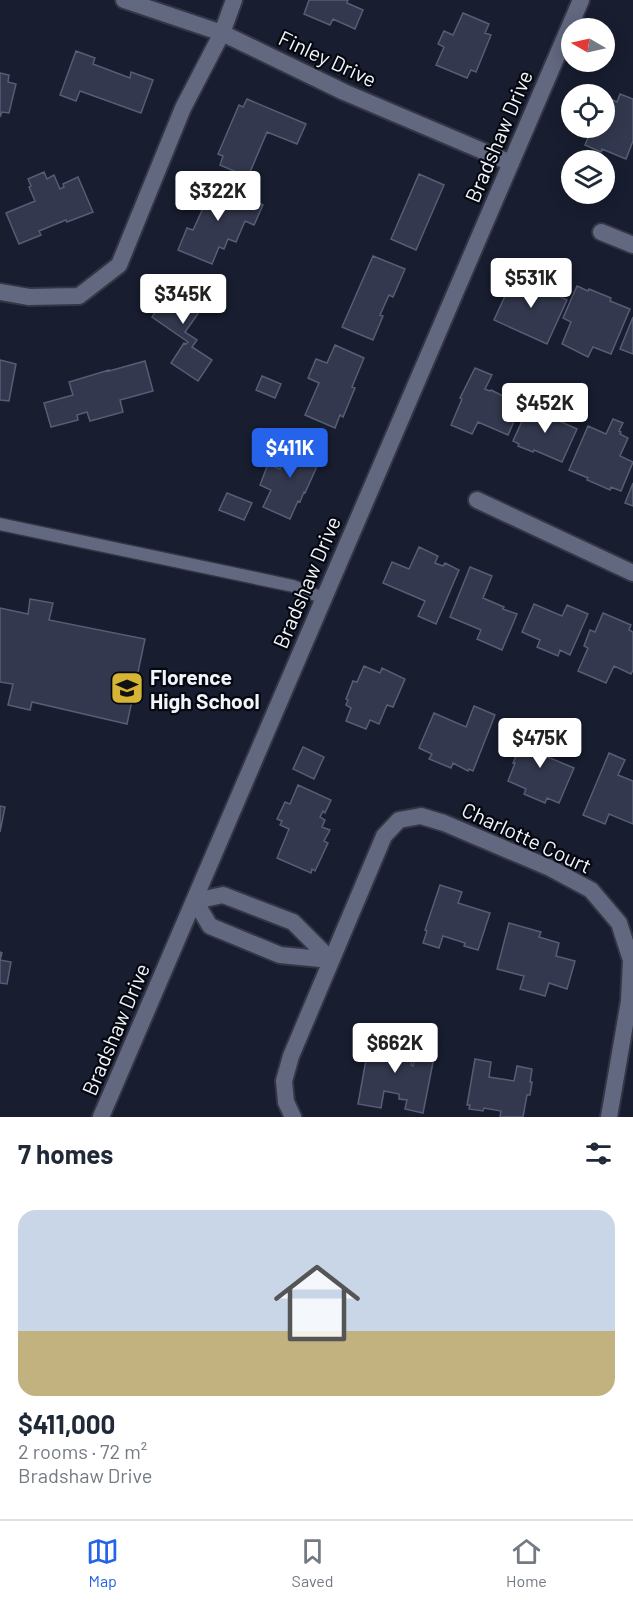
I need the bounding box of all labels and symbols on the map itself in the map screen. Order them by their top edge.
north arrow [561,18,615,72]
street label: Finley Drive [275,24,381,92]
street label: Bradshaw Drive [459,66,537,206]
pin: $322K [176,171,260,222]
pin: $531K [489,258,573,309]
pin: $345K [141,274,225,325]
pin: $452K [503,383,587,434]
pin: $411K [248,428,332,479]
street label: Bradshaw Drive [267,512,345,652]
place label: Florence High School [150,664,260,713]
school or university icon: Florence High School [109,670,145,706]
pin: $475K [498,718,582,769]
street label: Charlotte Court [458,796,596,878]
street label: Bradshaw Drive [76,959,154,1099]
pin: $662K [353,1023,437,1074]

